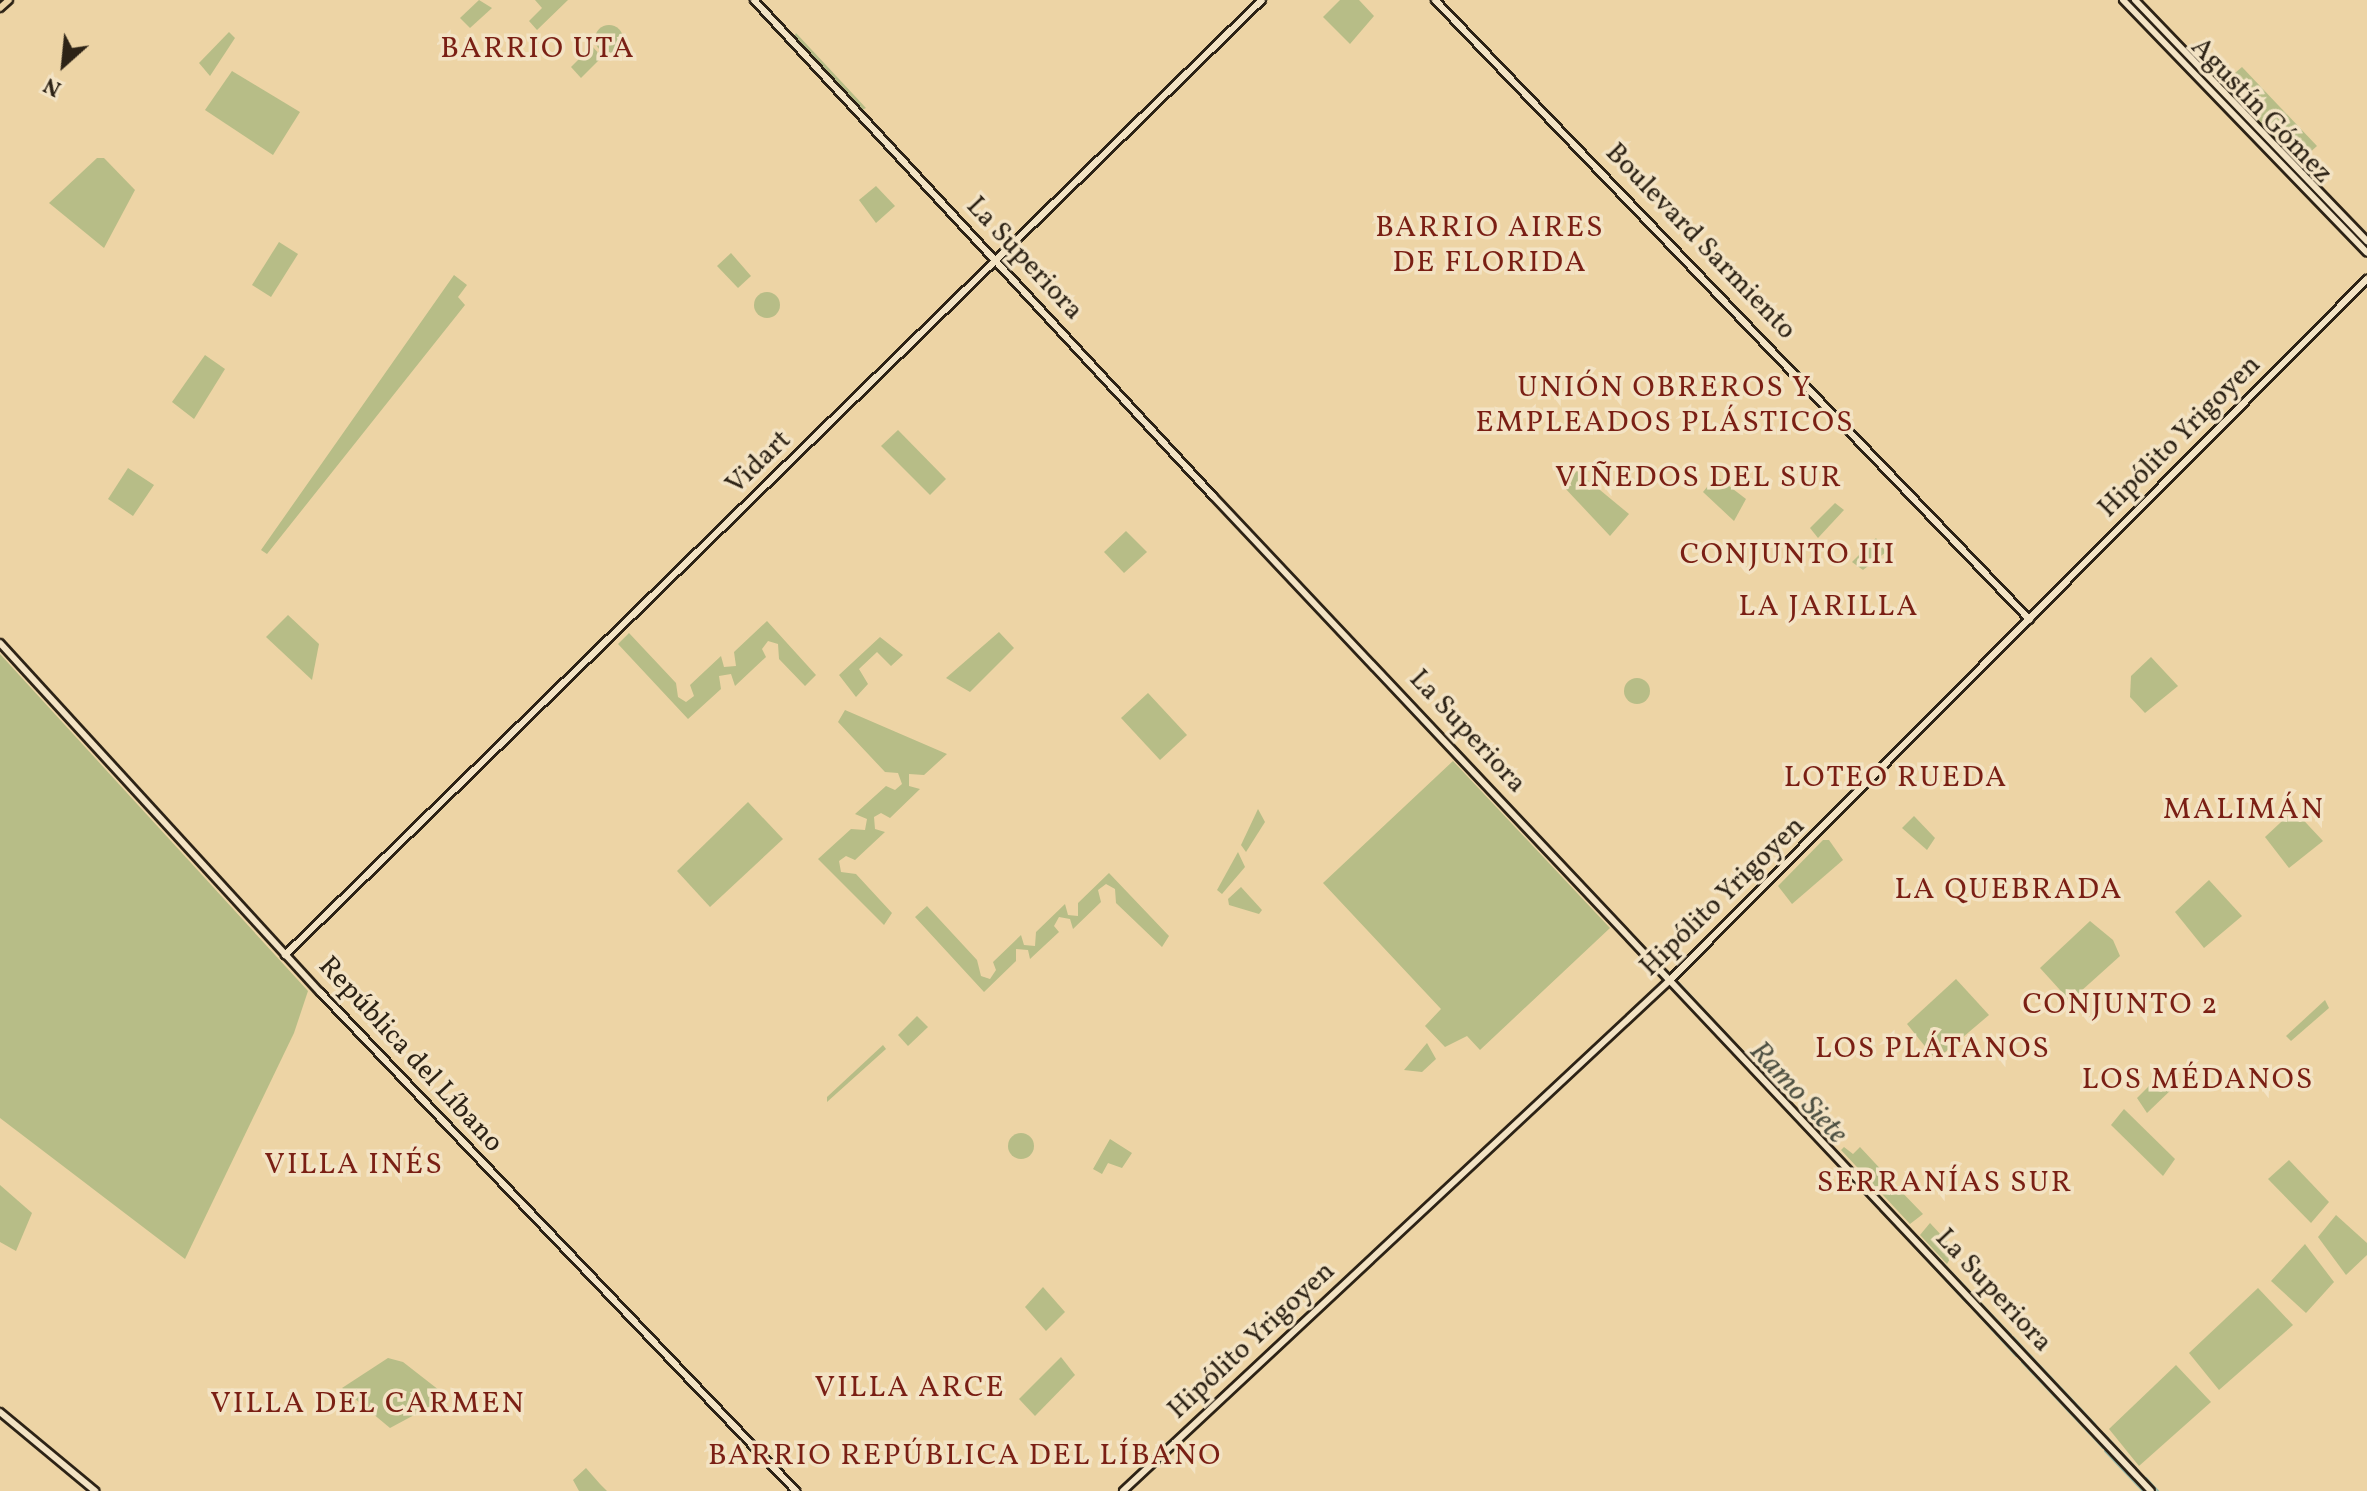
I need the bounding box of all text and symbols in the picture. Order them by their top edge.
north arrow [24,24,104,104]
district label: BARRIO UTA [440,31,636,67]
street label: Agustín Gómez [2183,31,2339,191]
text: N [39,68,67,103]
street label: Boulevard Sarmiento [1598,137,1802,347]
street label: La Superiora [958,190,1090,328]
district label: BARRIO AIRES DE FLORIDA [1375,210,1605,280]
street label: Hipólito Yrigoyen [2091,348,2269,526]
district label: UNIÓN OBREROS Y EMPLEADOS PLÁSTICOS [1475,370,1855,440]
street label: Vidart [719,424,799,502]
district label: VIÑEDOS DEL SUR [1555,460,1843,496]
district label: CONJUNTO III [1680,537,1896,573]
district label: LA JARILLA [1739,589,1919,625]
street label: La Superiora [1401,663,1533,801]
district label: LOTEO RUEDA [1784,760,2008,796]
district label: MALIMÁN [2163,792,2325,828]
street label: Hipólito Yrigoyen [1633,810,1813,984]
district label: LA QUEBRADA [1895,872,2123,908]
street label: República del Líbano [311,950,509,1160]
district label: CONJUNTO 2 [2023,987,2219,1023]
district label: LOS PLÁTANOS [1815,1031,2051,1067]
water label: Ramo Siete [1741,1034,1855,1152]
district label: LOS MÉDANOS [2082,1062,2314,1098]
district label: VILLA INÉS [264,1147,444,1183]
district label: SERRANÍAS SUR [1817,1165,2073,1201]
street label: La Superiora [1927,1222,2059,1360]
street label: Hipólito Yrigoyen [1161,1255,1343,1427]
district label: VILLA ARCE [814,1370,1006,1406]
district label: VILLA DEL CARMEN [210,1386,526,1422]
district label: BARRIO REPÚBLICA DEL LÍBANO [708,1438,1222,1474]

